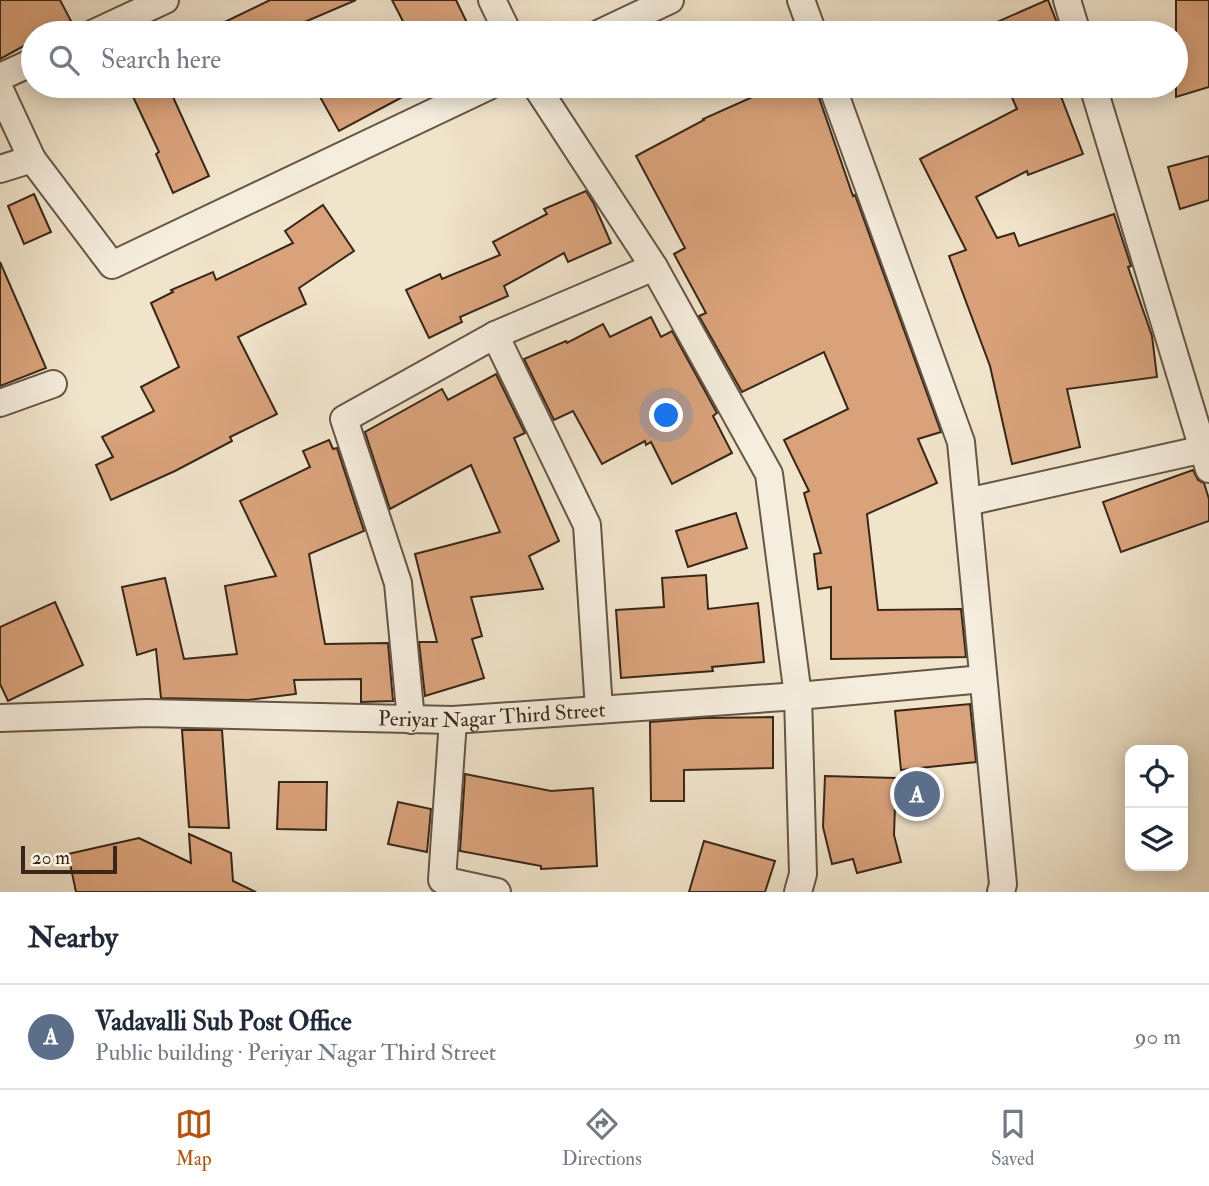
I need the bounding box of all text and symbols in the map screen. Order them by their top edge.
search box [21,21,1188,98]
icon: search [45,41,83,79]
text: Search here [101,44,221,76]
your location [649,398,683,432]
street label: Periyar Nagar Third Street [378,696,606,734]
map controls [1125,745,1188,871]
button: locate [1125,745,1188,808]
pin: A [894,768,940,820]
button: layers [1125,808,1188,871]
scale bar [21,843,117,875]
text: 20 m [32,846,70,870]
text: Nearby [28,919,118,956]
text: Vadavalli Sub Post Office [95,1006,352,1038]
text: A [44,1022,58,1051]
text: 90 m [1135,1022,1181,1051]
text: Public building · Periyar Nagar Third Street [95,1038,496,1067]
tab: Map [175,1105,213,1171]
tab: Directions [562,1105,642,1171]
tab: Saved [991,1105,1034,1171]

